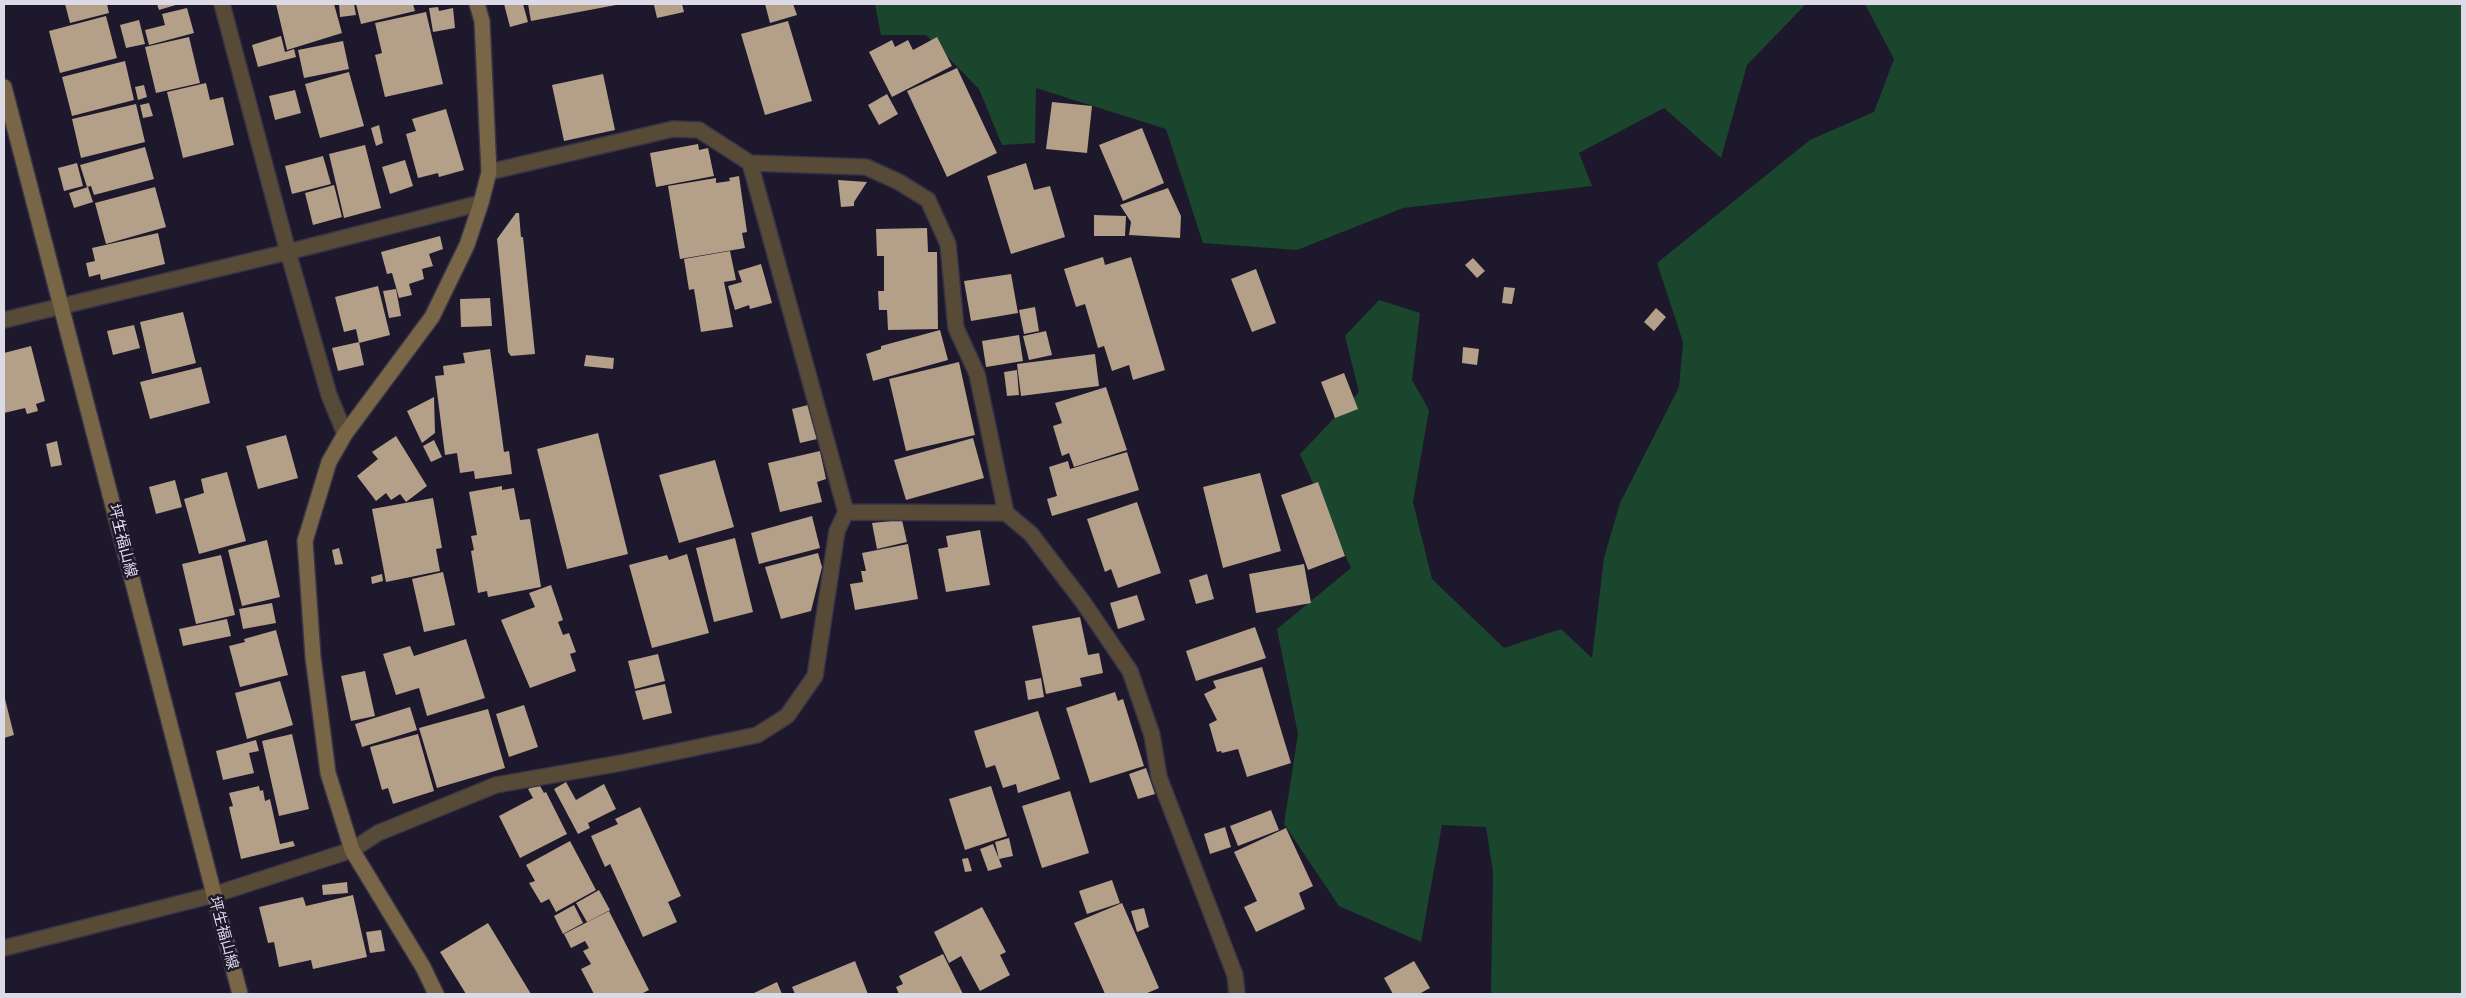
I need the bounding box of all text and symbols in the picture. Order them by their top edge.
street label: 坪生福山線 [104,502,140,580]
street label: 坪生福山線 [205,894,241,972]

